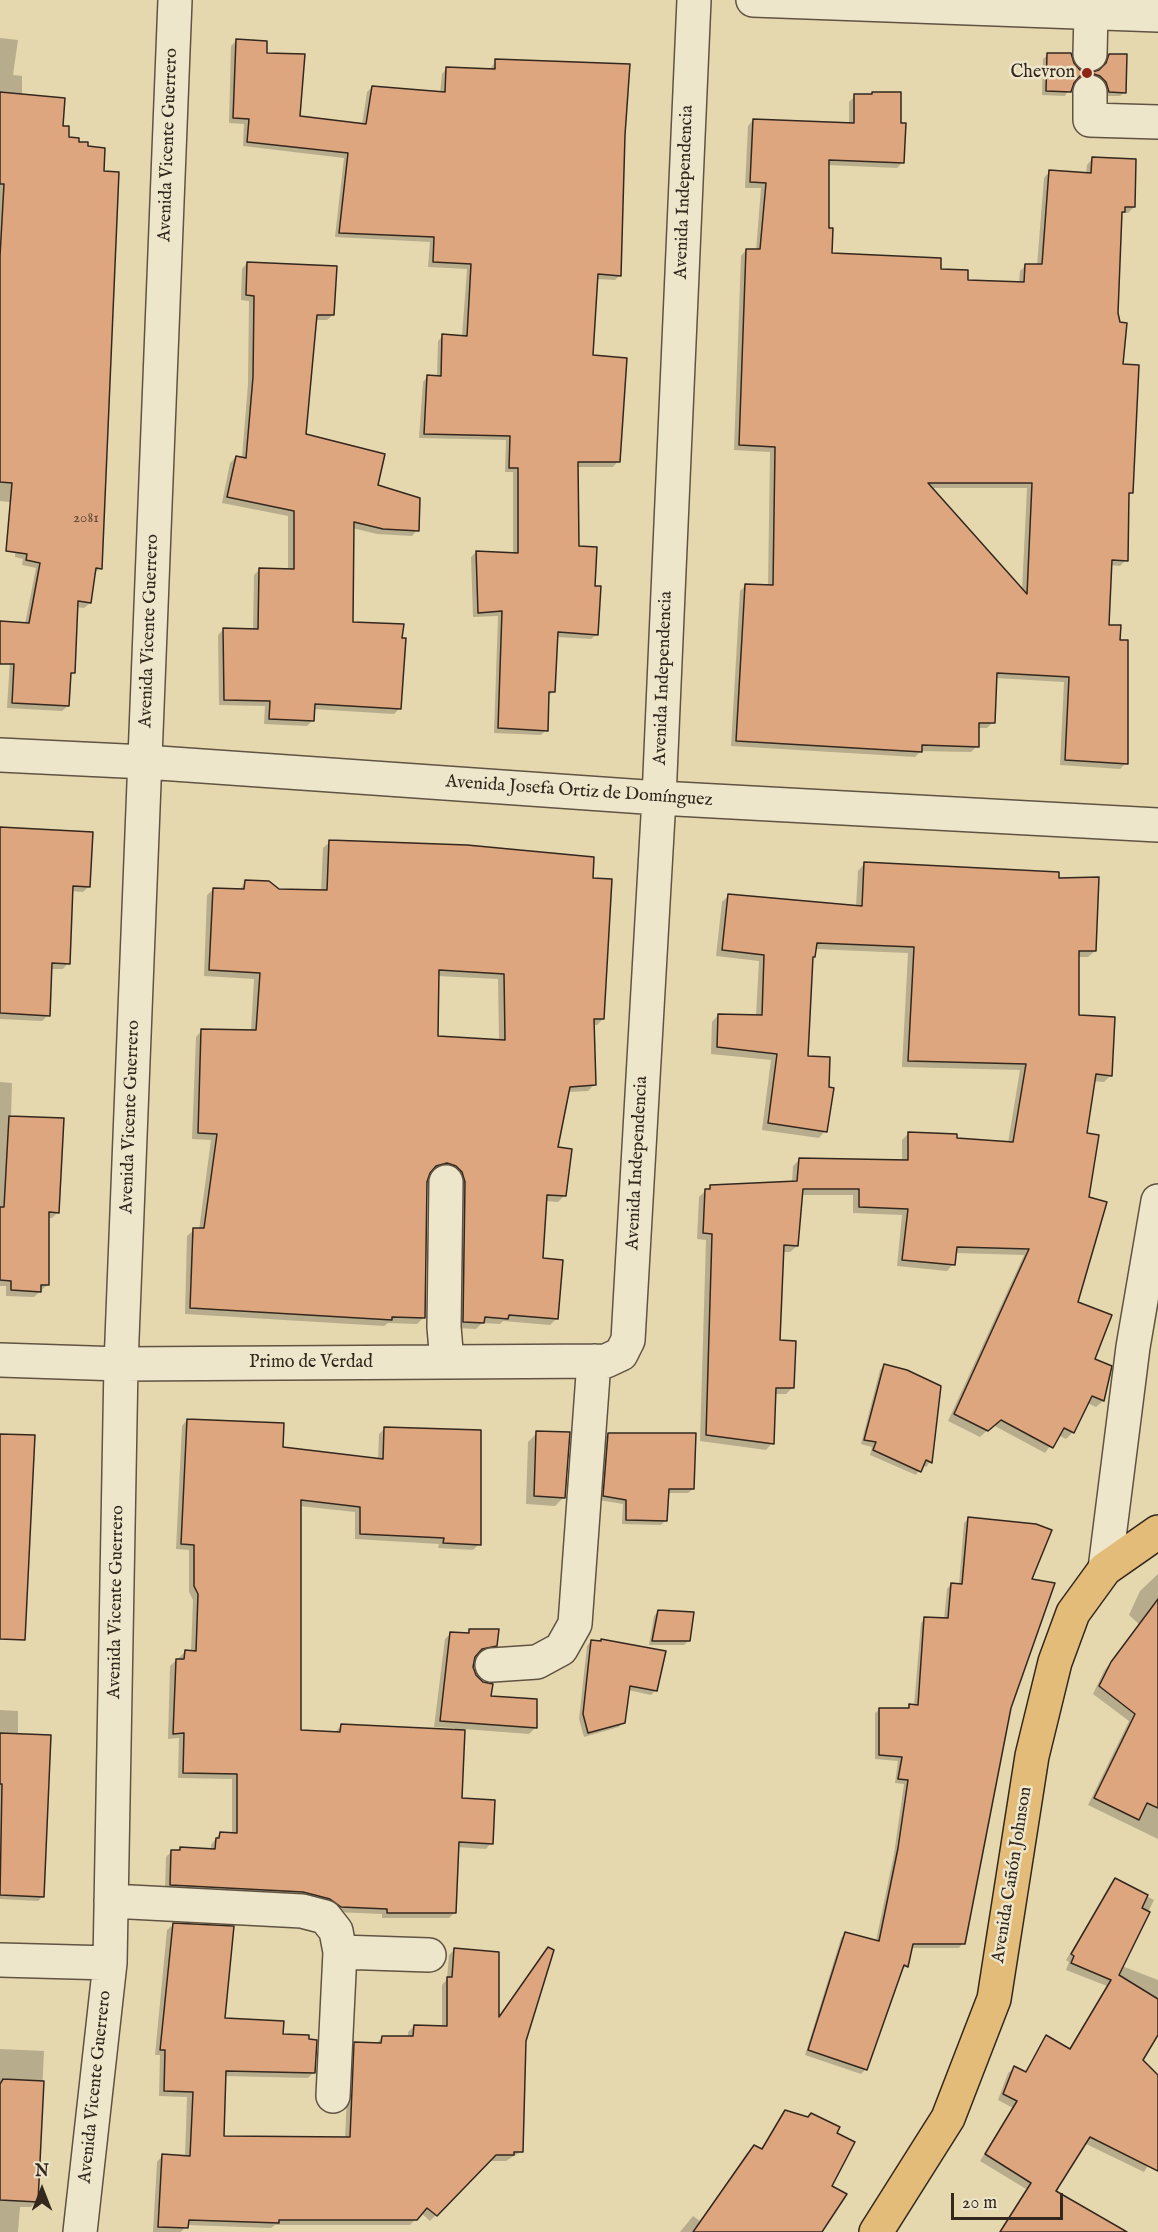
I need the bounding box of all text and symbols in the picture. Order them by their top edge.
street label: Avenida Vicente Guerrero [155,48,183,242]
place label: Chevron [1011,62,1075,84]
marker: Chevron [1080,66,1094,80]
street label: Avenida Independencia [671,105,699,279]
house number: 2081 [73,510,99,528]
street label: Avenida Vicente Guerrero [136,534,164,728]
street label: Avenida Independencia [650,591,678,765]
street label: Avenida Josefa Ortiz de Domínguez [445,772,713,812]
street label: Avenida Vicente Guerrero [117,1020,145,1214]
street label: Avenida Independencia [623,1075,653,1251]
street label: Primo de Verdad [249,1352,373,1374]
street label: Avenida Vicente Guerrero [105,1505,129,1699]
street label: Avenida Cañón Johnson [988,1785,1038,1965]
street label: Avenida Vicente Guerrero [75,1990,117,2184]
north arrow [12,2160,72,2220]
text: N [35,2162,49,2182]
scale bar [954,2181,1066,2219]
text: 20 m [962,2192,997,2215]

